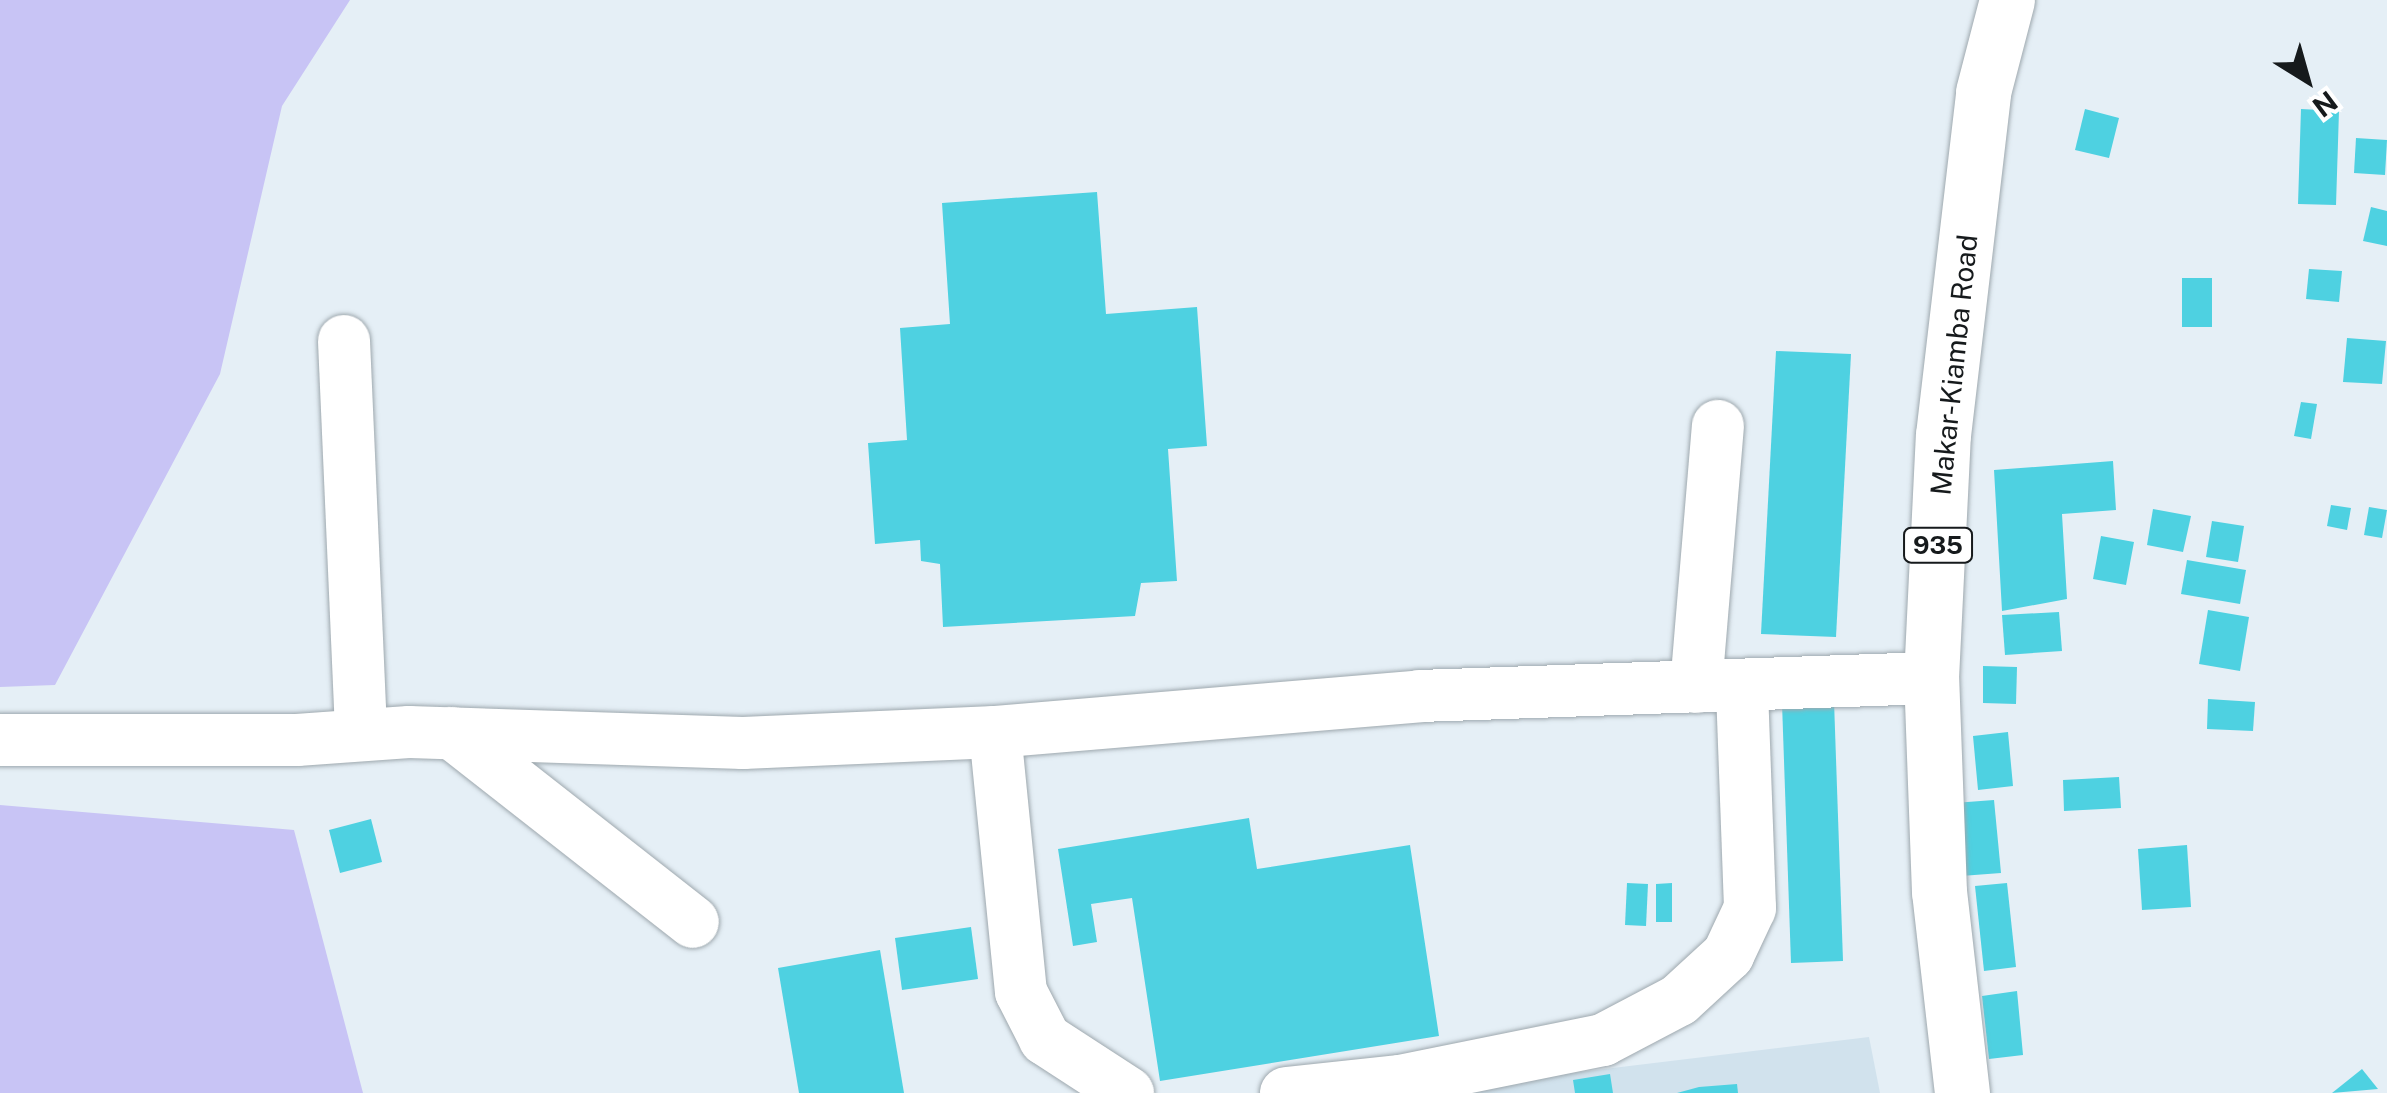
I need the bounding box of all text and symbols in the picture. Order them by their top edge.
north arrow [2257,30,2357,130]
text: N [2307,85,2344,124]
street label: Makar-Kiamba Road [1924,233,1984,497]
road number: 935 [1903,525,1973,565]

